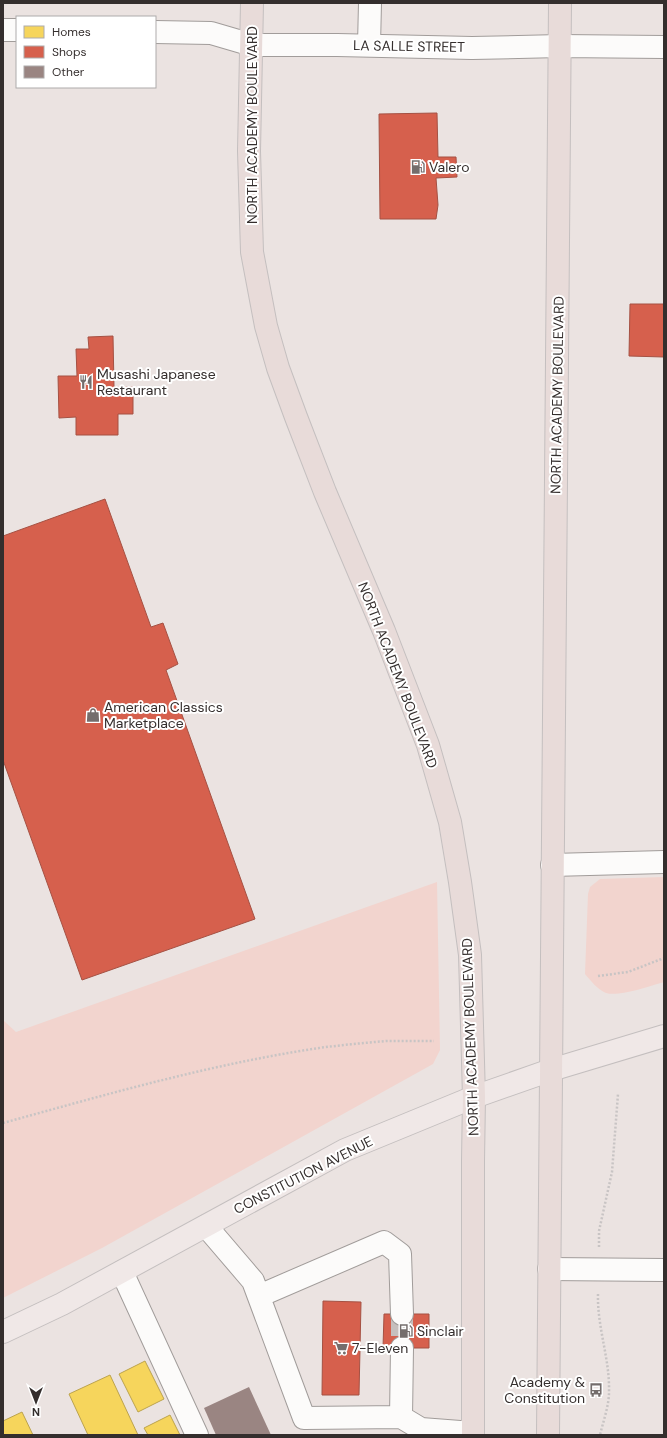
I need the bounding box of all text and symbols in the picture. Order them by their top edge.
legend [16,16,156,88]
text: Homes [52,24,91,40]
street label: NORTH ACADEMY BOULEVARD [243,26,261,224]
street label: LA SALLE STREET [353,36,465,56]
text: Shops [52,44,87,60]
text: Other [52,64,85,80]
place label: Valero [429,158,470,176]
fuel station icon: Valero [410,159,426,175]
street label: NORTH ACADEMY BOULEVARD [546,296,568,494]
place label: Musashi Japanese Restaurant [97,365,216,399]
restaurant icon: Musashi Japanese Restaurant [78,374,94,390]
street label: NORTH ACADEMY BOULEVARD [354,579,442,771]
place label: American Classics Marketplace [104,698,223,732]
shop icon: American Classics Marketplace [85,707,101,723]
street label: NORTH ACADEMY BOULEVARD [458,938,482,1136]
street label: CONSTITUTION AVENUE [230,1132,376,1218]
place label: Sinclair [417,1322,464,1340]
fuel station icon: Sinclair [398,1323,414,1339]
place label: 7-Eleven [352,1339,408,1357]
supermarket icon: 7-Eleven [333,1340,349,1356]
place label: Academy & Constitution [504,1373,585,1407]
north arrow [16,1382,56,1422]
bus stop icon: Academy & Constitution [588,1382,604,1398]
text: N [32,1405,40,1419]

